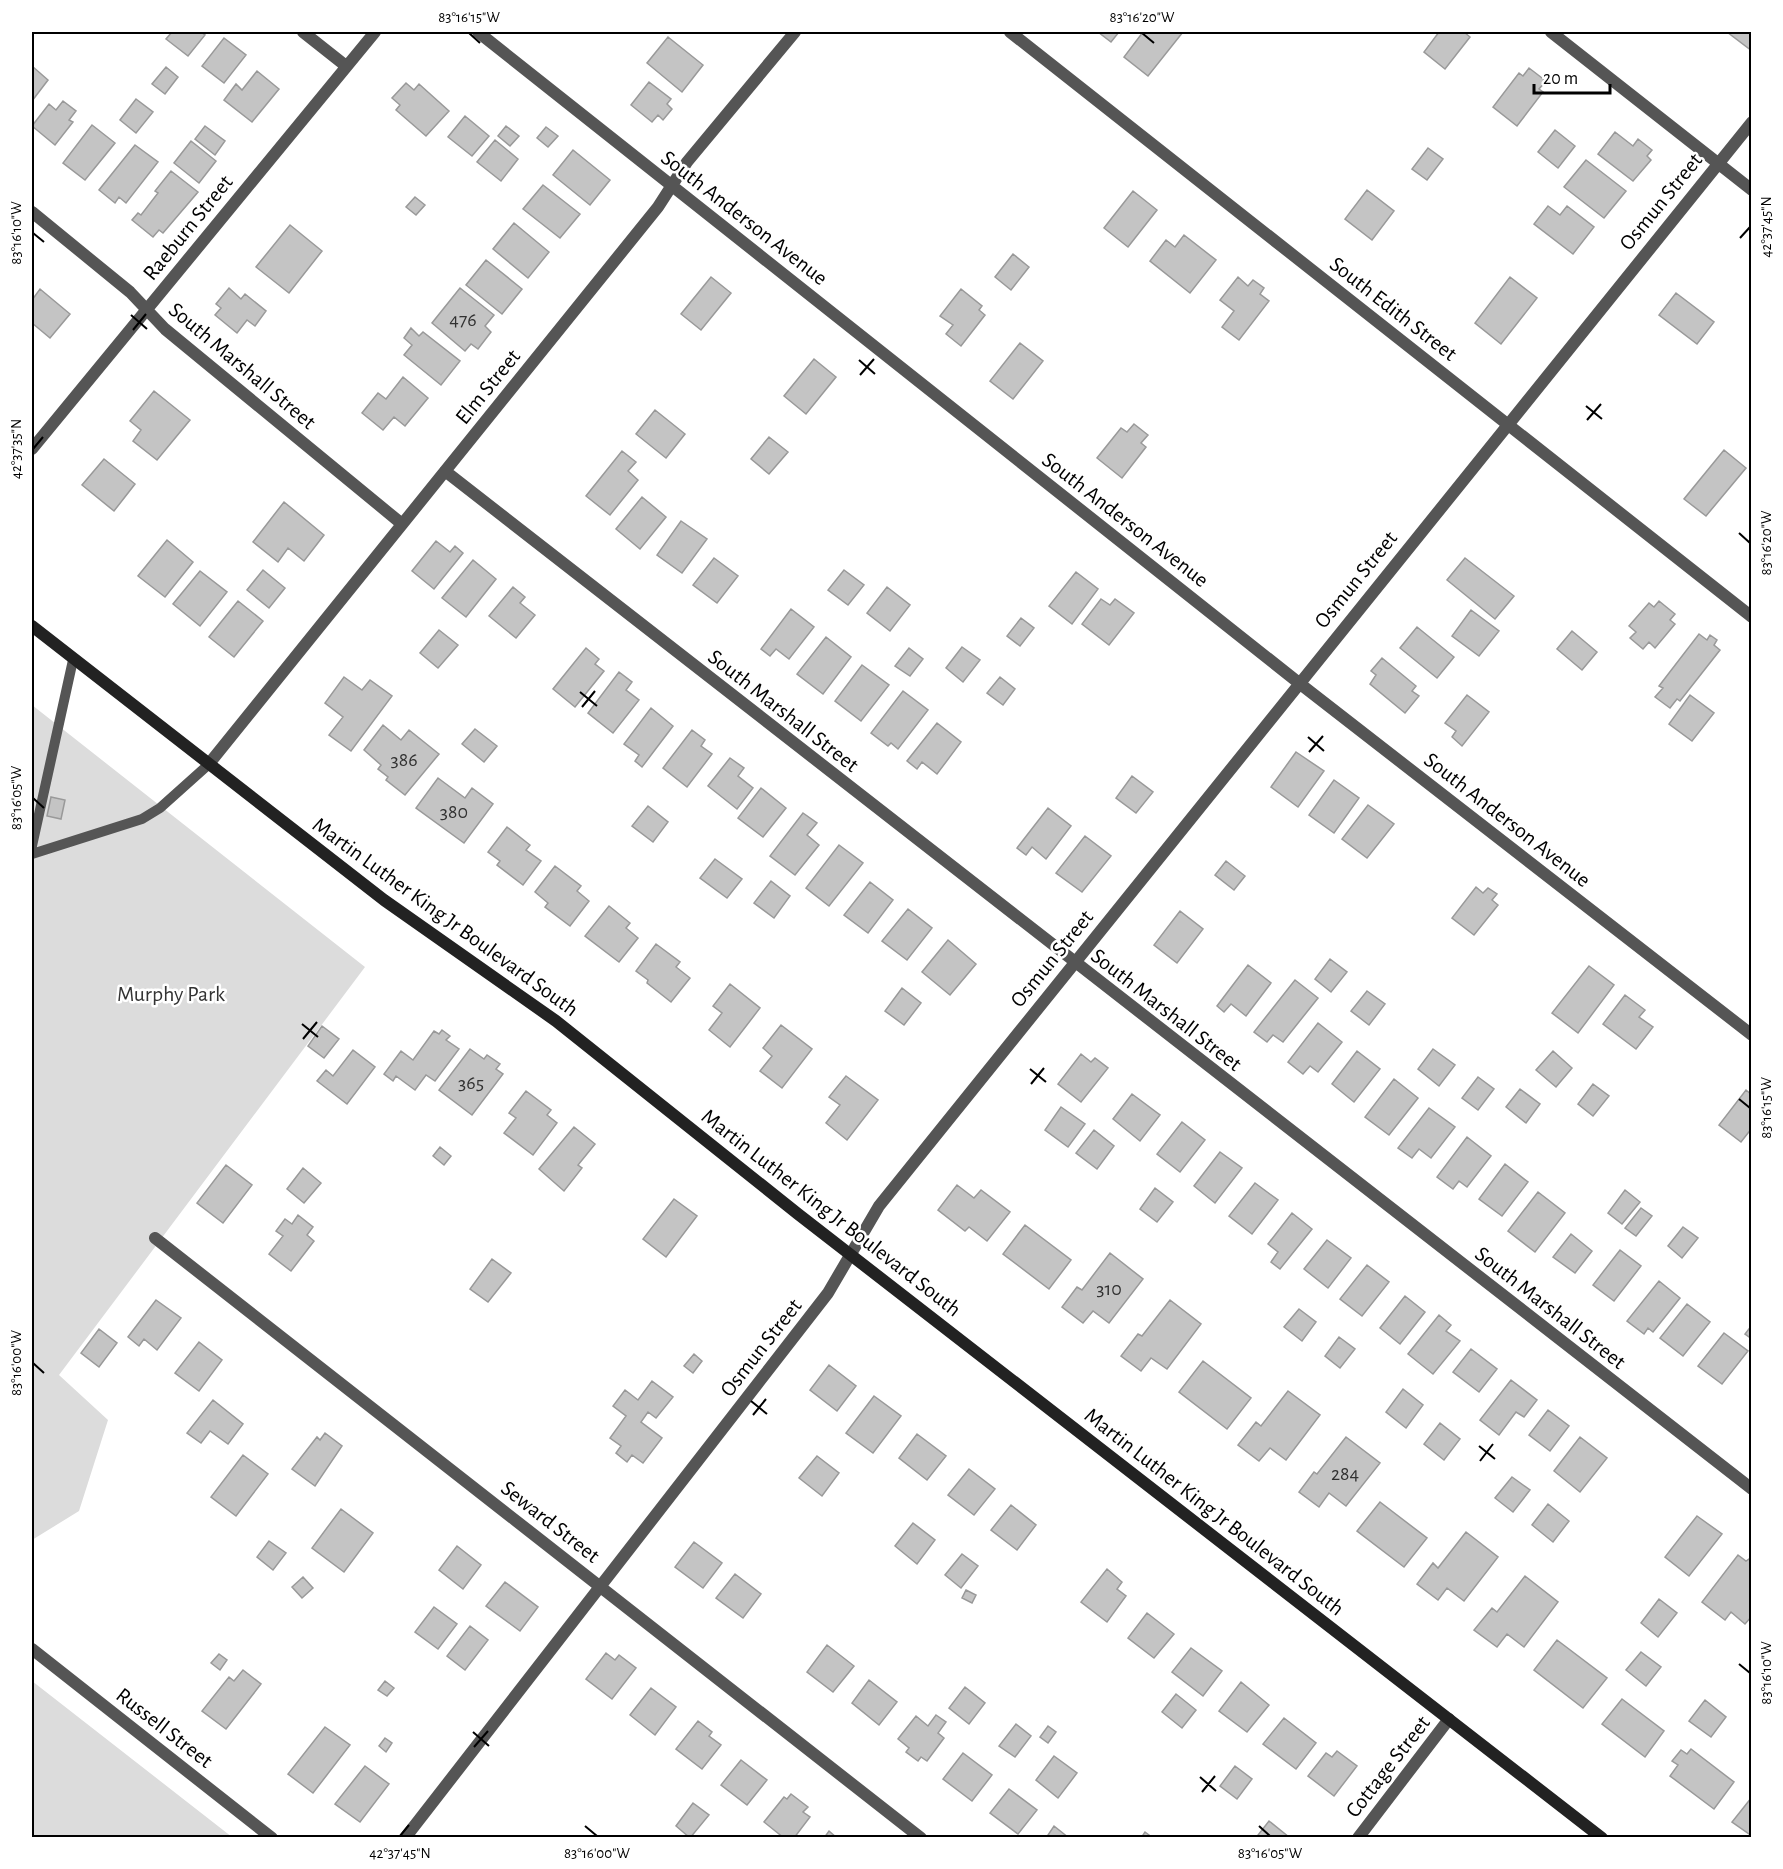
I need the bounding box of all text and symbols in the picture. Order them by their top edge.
text: 83°16'15"W [438,10,500,25]
text: 83°16'20"W [1110,10,1175,25]
scale bar [1534,57,1610,95]
text: 20 m [1543,70,1578,88]
street label: South Anderson Avenue [657,146,832,289]
street label: Osmun Street [1615,149,1706,254]
street label: Raeburn Street [139,171,237,284]
text: 42°37'45"N [1759,196,1774,258]
text: 83°16'10"W [9,201,24,265]
street label: South Edith Street [1326,253,1461,365]
street label: South Marshall Street [165,298,320,433]
house number: 476 [449,310,477,330]
street label: Elm Street [451,345,524,428]
text: 42°37'35"N [9,419,24,479]
street label: South Anderson Avenue [1038,448,1213,591]
text: 83°16'20"W [1759,510,1774,575]
street label: Osmun Street [1310,527,1401,632]
street label: South Marshall Street [704,645,863,776]
street label: South Anderson Avenue [1420,748,1595,891]
house number: 386 [390,750,418,770]
text: 83°16'05"W [9,765,24,830]
house number: 380 [440,802,468,822]
street label: Martin Luther King Jr Boulevard South [309,813,582,1020]
street label: Osmun Street [1006,906,1097,1011]
street label: South Marshall Street [1087,944,1246,1075]
park label: Murphy Park [117,983,225,1005]
house number: 365 [458,1073,484,1093]
text: 83°16'15"W [1759,1077,1774,1139]
street label: Martin Luther King Jr Boulevard South [698,1105,965,1321]
street label: South Marshall Street [1471,1242,1630,1373]
house number: 310 [1096,1279,1122,1299]
street label: Osmun Street [716,1295,806,1401]
text: 83°16'00"W [9,1329,24,1396]
street label: Martin Luther King Jr Boulevard South [1081,1404,1348,1620]
house number: 284 [1331,1464,1359,1484]
street label: Seward Street [497,1477,604,1567]
text: 83°16'10"W [1759,1641,1774,1705]
street label: Russell Street [112,1684,217,1772]
street label: Cottage Street [1341,1712,1434,1822]
text: 42°37'45"N [369,1846,431,1861]
text: 83°16'00"W [564,1846,631,1861]
text: 83°16'05"W [1238,1846,1303,1861]

